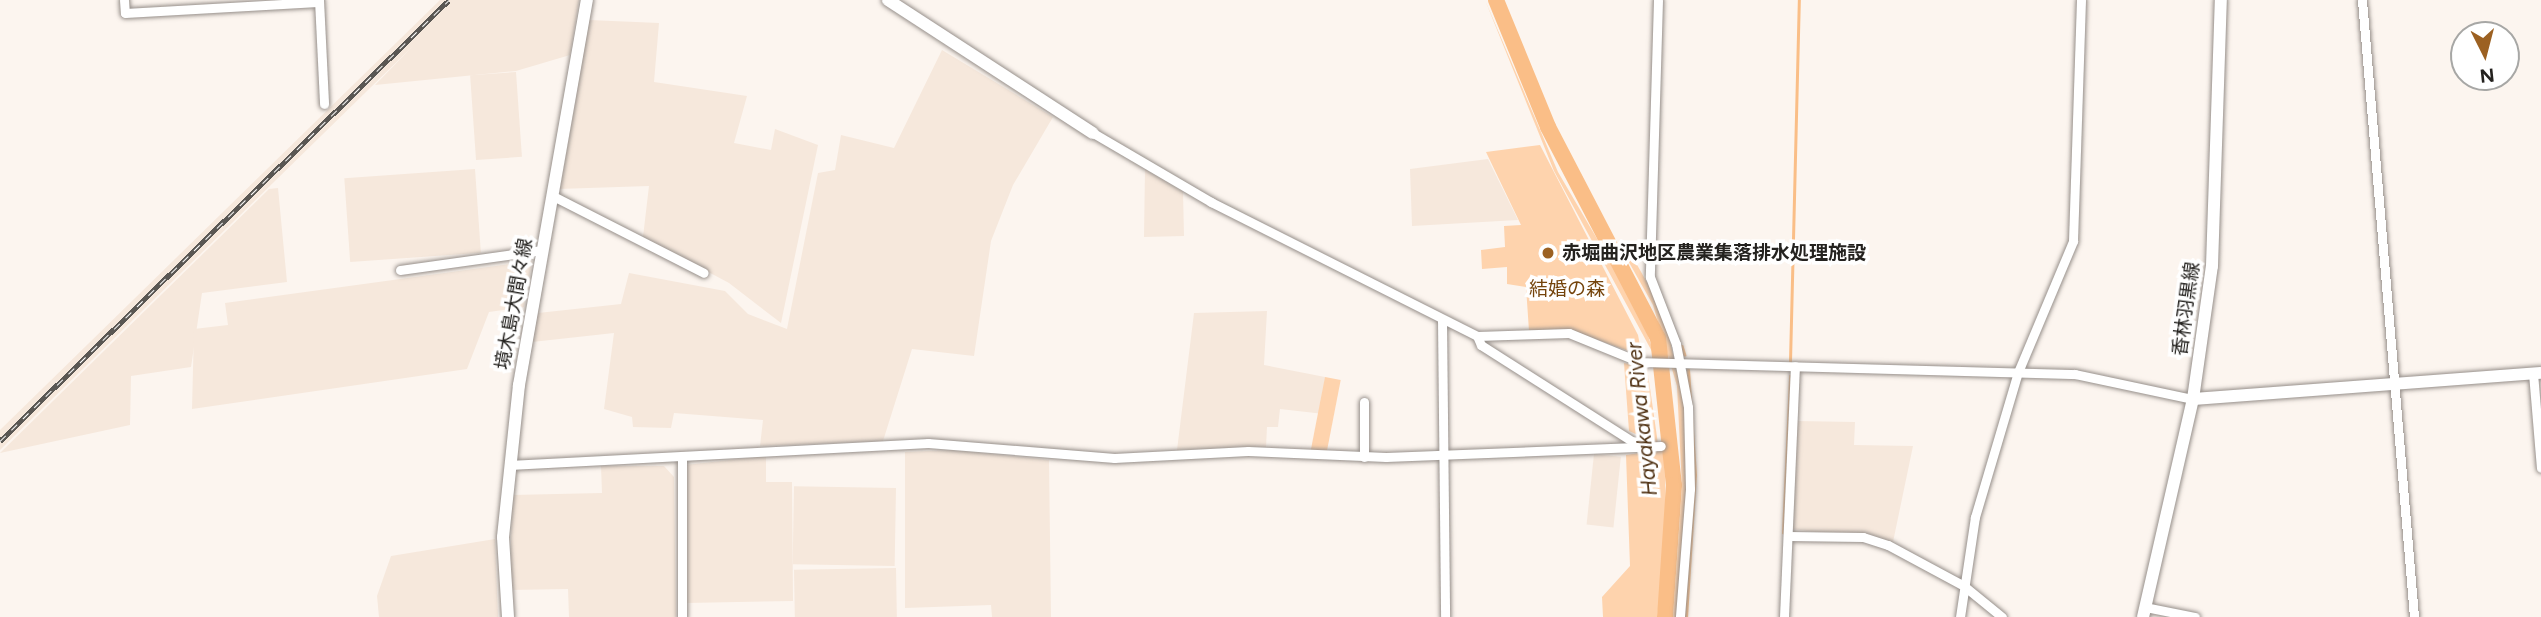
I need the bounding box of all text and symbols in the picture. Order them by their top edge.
north arrow [2450,21,2520,91]
text: N [2479,63,2496,88]
street label: 境木島大間々線 [491,237,537,371]
place label: 赤堀曲沢地区農業集落排水処理施設 [1562,242,1866,264]
marker: 赤堀曲沢地区農業集落排水処理施設 [1540,245,1556,261]
street label: 香林羽黒線 [2168,260,2204,358]
park label: 結婚の森 [1529,278,1605,300]
water label: Hayakawa River [1621,341,1663,497]

